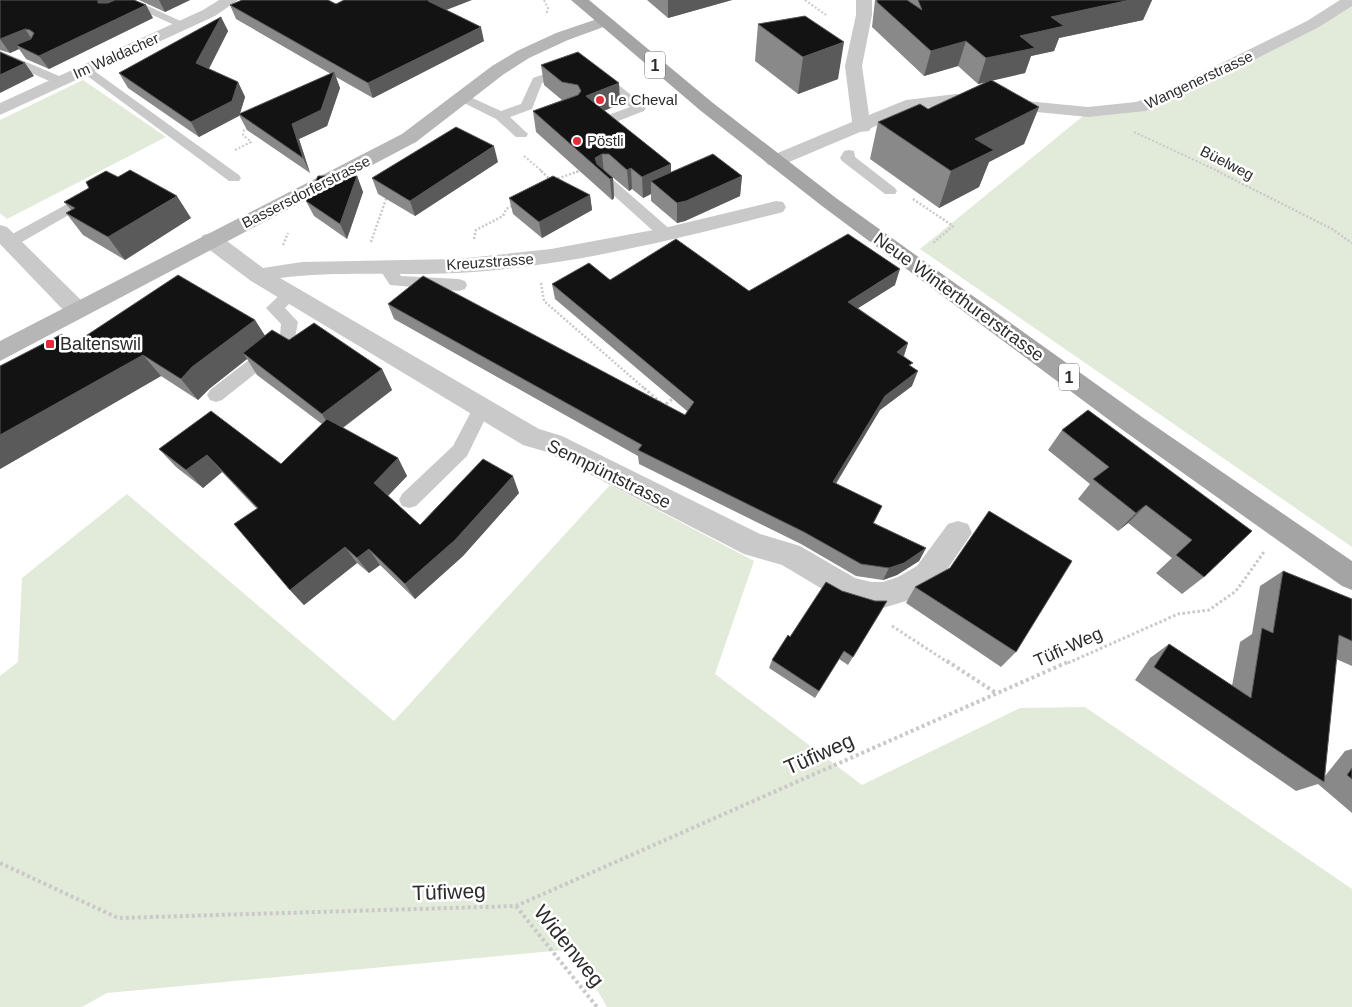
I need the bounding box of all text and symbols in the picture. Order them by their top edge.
street label: Im Waldacher [70,29,161,82]
street label: Wangenerstrasse [1142,47,1255,112]
road number: 1 [645,52,665,78]
place label: Le Cheval [610,91,678,108]
marker: Le Cheval [594,94,606,106]
place label: Pöstli [587,132,624,149]
marker: Pöstli [571,135,583,147]
street label: Büelweg [1198,142,1257,183]
street label: Bassersdorferstrasse [239,152,373,231]
street label: Neue Winterthurerstrasse [870,229,1048,365]
street label: Kreuzstrasse [446,250,534,273]
place label: Baltenswil [60,334,141,354]
marker: Baltenswil [44,338,56,350]
road number: 1 [1059,364,1079,391]
street label: Sennpüntstrasse [544,435,674,513]
street label: Tüfi-Weg [1031,623,1105,671]
street label: Tüfiweg [781,728,857,779]
street label: Tüfiweg [412,879,486,904]
street label: Widenweg [530,900,609,991]

